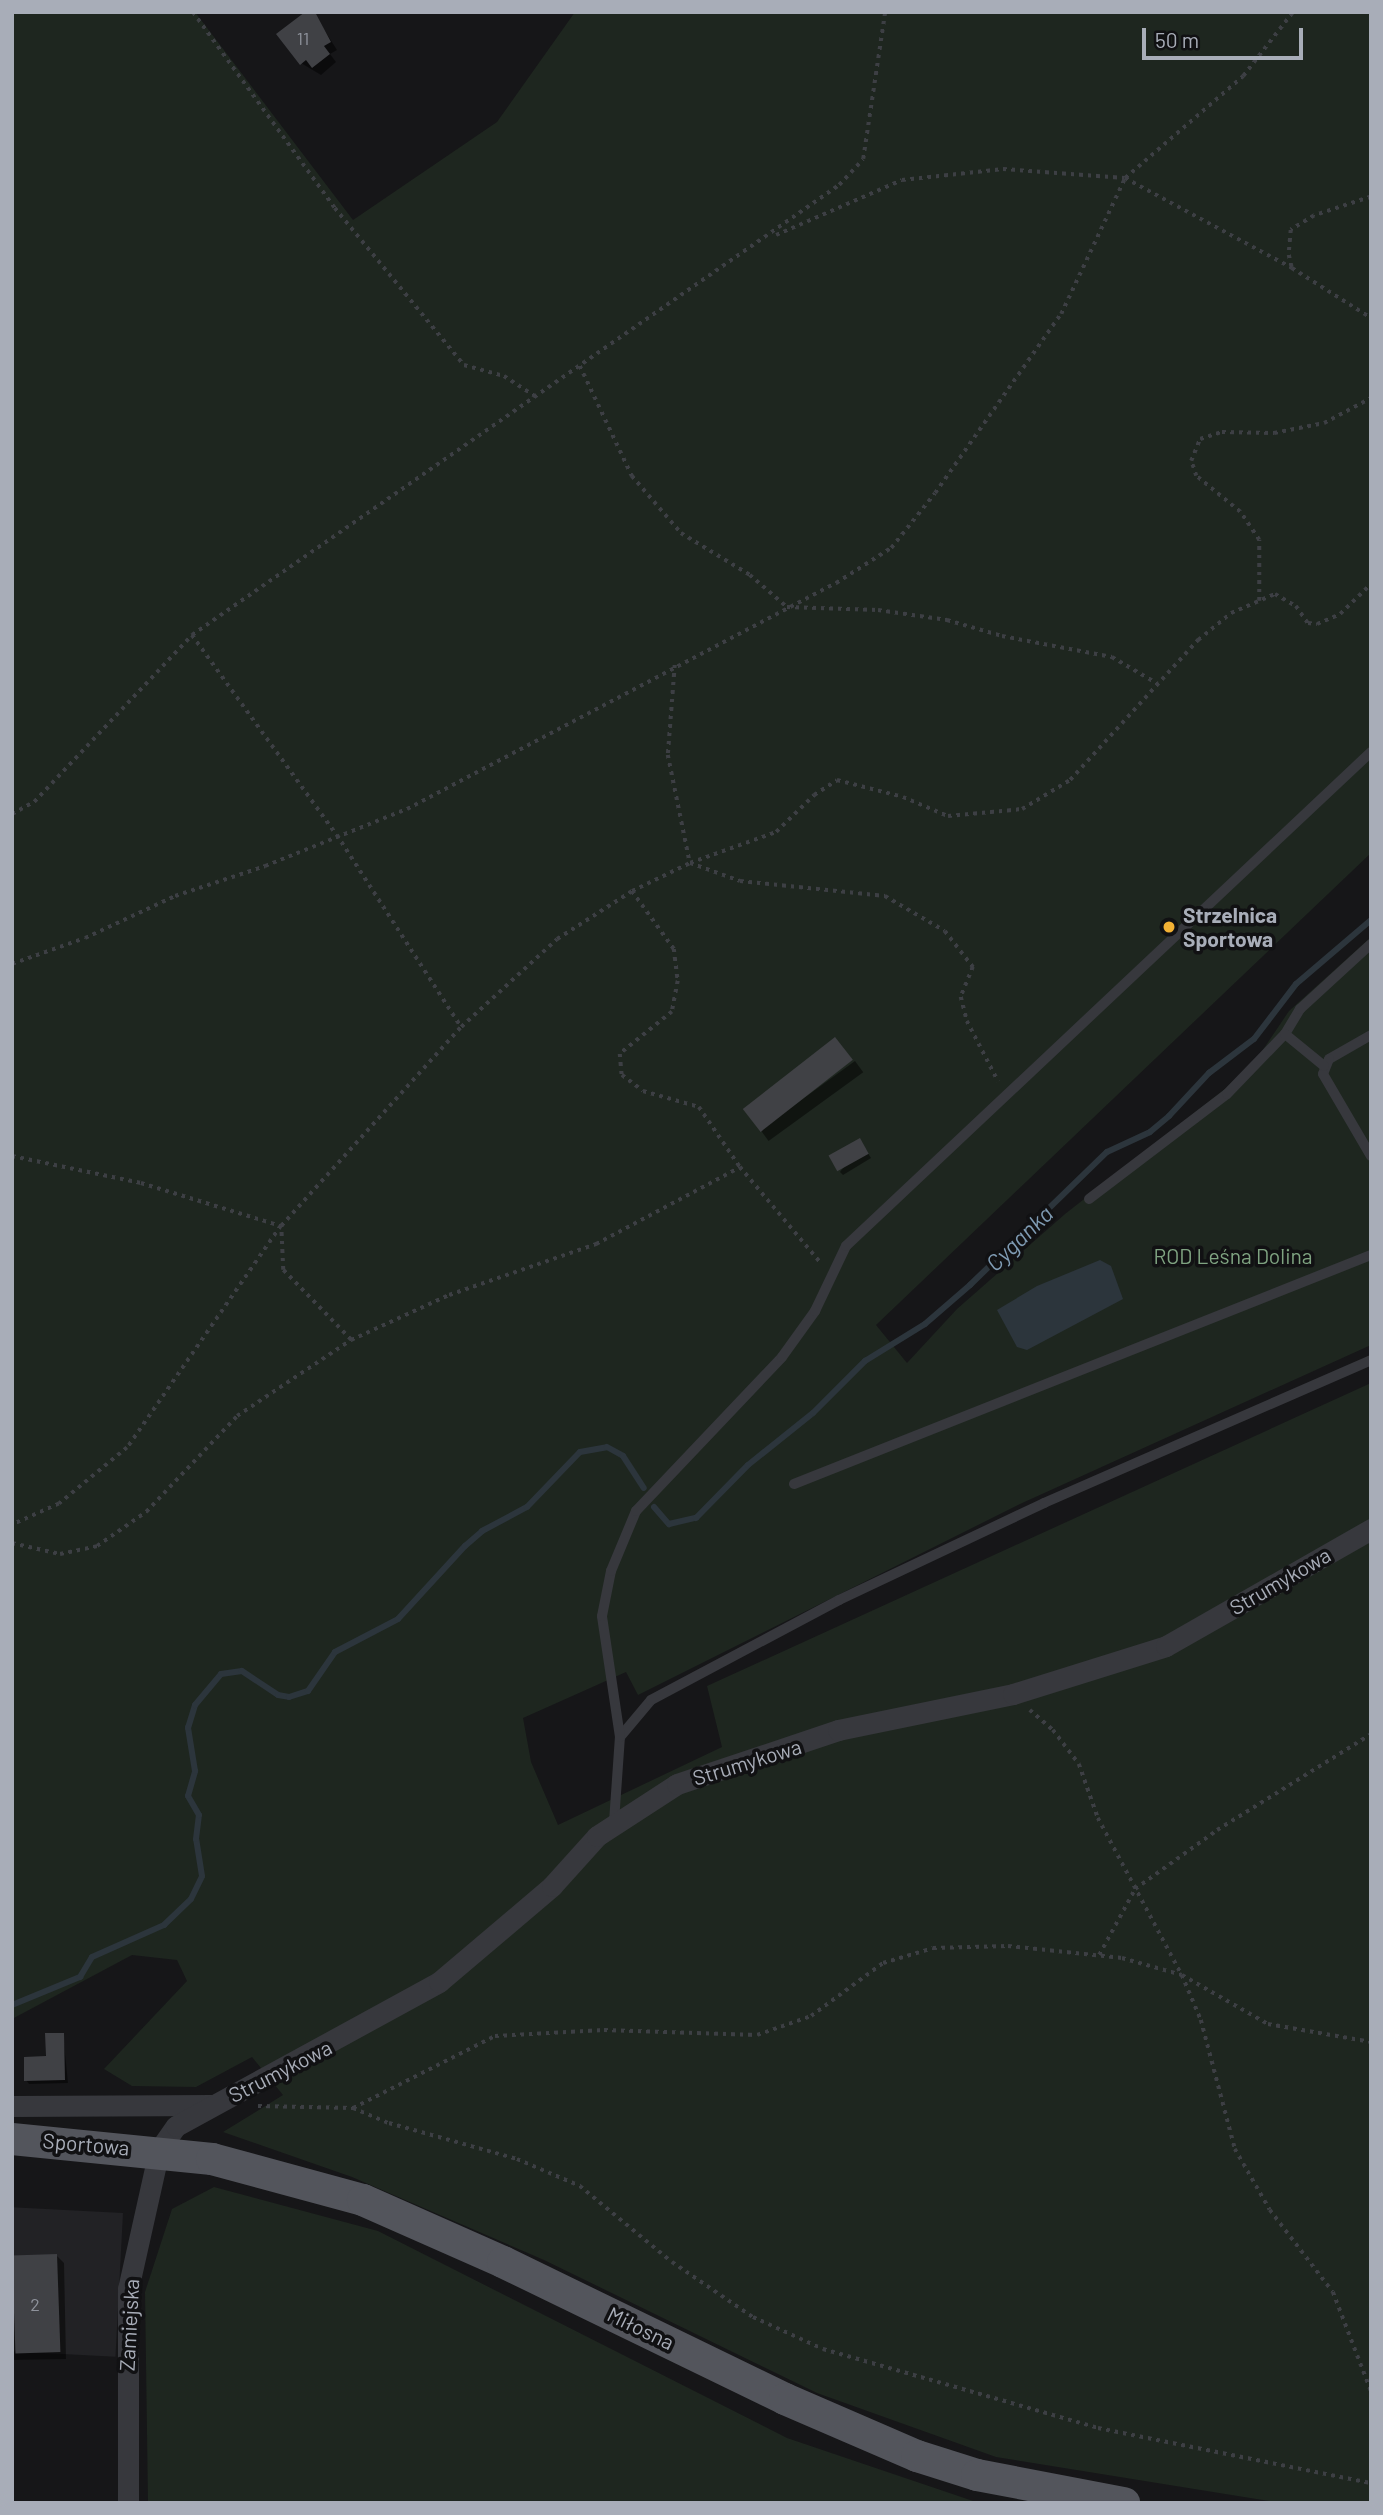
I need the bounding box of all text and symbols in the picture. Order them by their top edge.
scale bar [1145,14,1306,58]
house number: 11 [297,27,309,49]
text: 50 m [1155,27,1199,52]
place label: Strzelnica Sportowa [1183,902,1277,952]
marker: Strzelnica Sportowa [1161,919,1177,935]
water label: Cyganka [980,1199,1058,1277]
park label: ROD Leśna Dolina [1153,1243,1313,1269]
street label: Strumykowa [1225,1542,1335,1620]
street label: Strumykowa [690,1734,804,1790]
street label: Strumykowa [224,2034,336,2108]
street label: Sportowa [42,2128,130,2160]
street label: Zamiejska [114,2278,144,2372]
house number: 2 [30,2293,40,2315]
street label: Miłosna [604,2301,678,2355]

